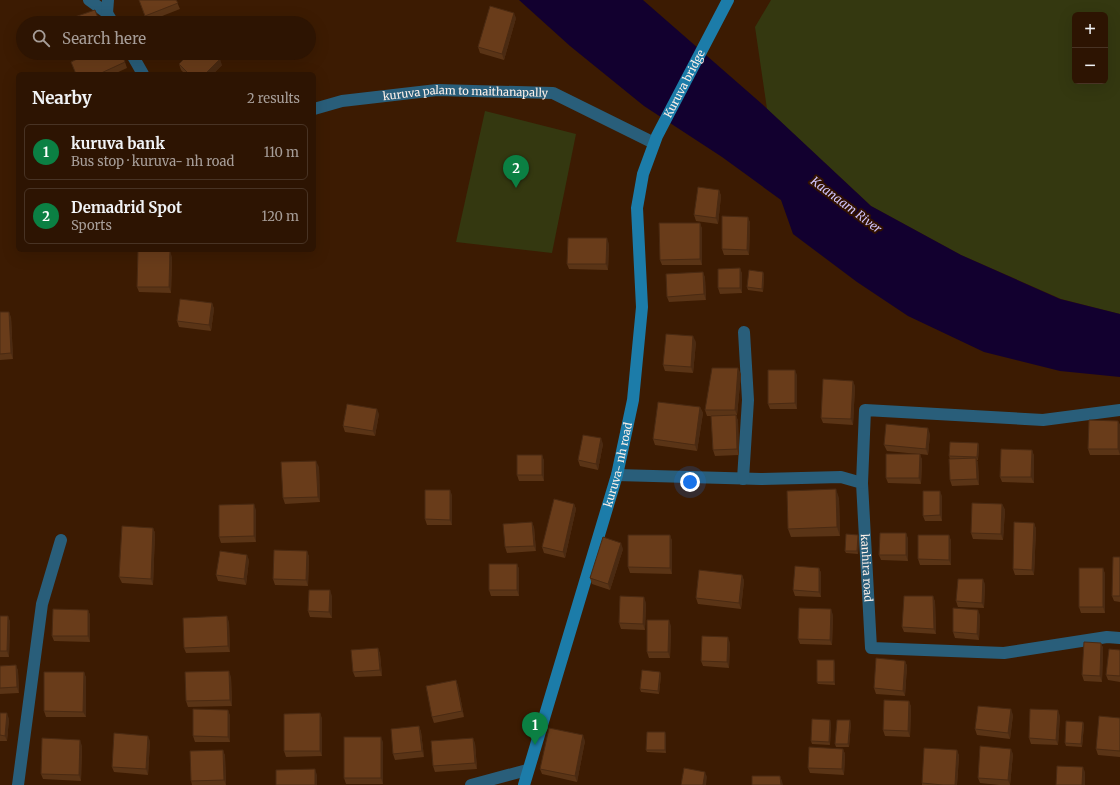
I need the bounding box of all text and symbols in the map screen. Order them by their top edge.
map controls [1072,12,1108,84]
button: + [1072,12,1108,48]
search box [16,16,316,60]
icon: search [30,27,52,49]
text: Search here [62,29,146,48]
street label: Kuruva bridge [661,47,708,120]
button: − [1072,48,1108,84]
street label: kuruva palam to maithanapally [382,83,549,103]
text: Nearby [32,87,92,109]
text: 2 results [247,90,300,107]
text: kuruva bank [71,134,165,153]
text: 1 [43,144,49,161]
text: 110 m [264,144,299,161]
text: Bus stop · kuruva- nh road [71,153,234,170]
pin: 2 [503,155,529,188]
water label: Kaanaam River [807,173,886,237]
text: Demadrid Spot [71,198,182,217]
text: 2 [42,208,50,225]
text: 120 m [261,208,299,225]
text: Sports [71,217,112,234]
street label: kuruva- nh road [601,421,635,509]
your location [680,472,700,492]
street label: kanhira road [858,534,875,603]
pin: 1 [522,712,548,745]

